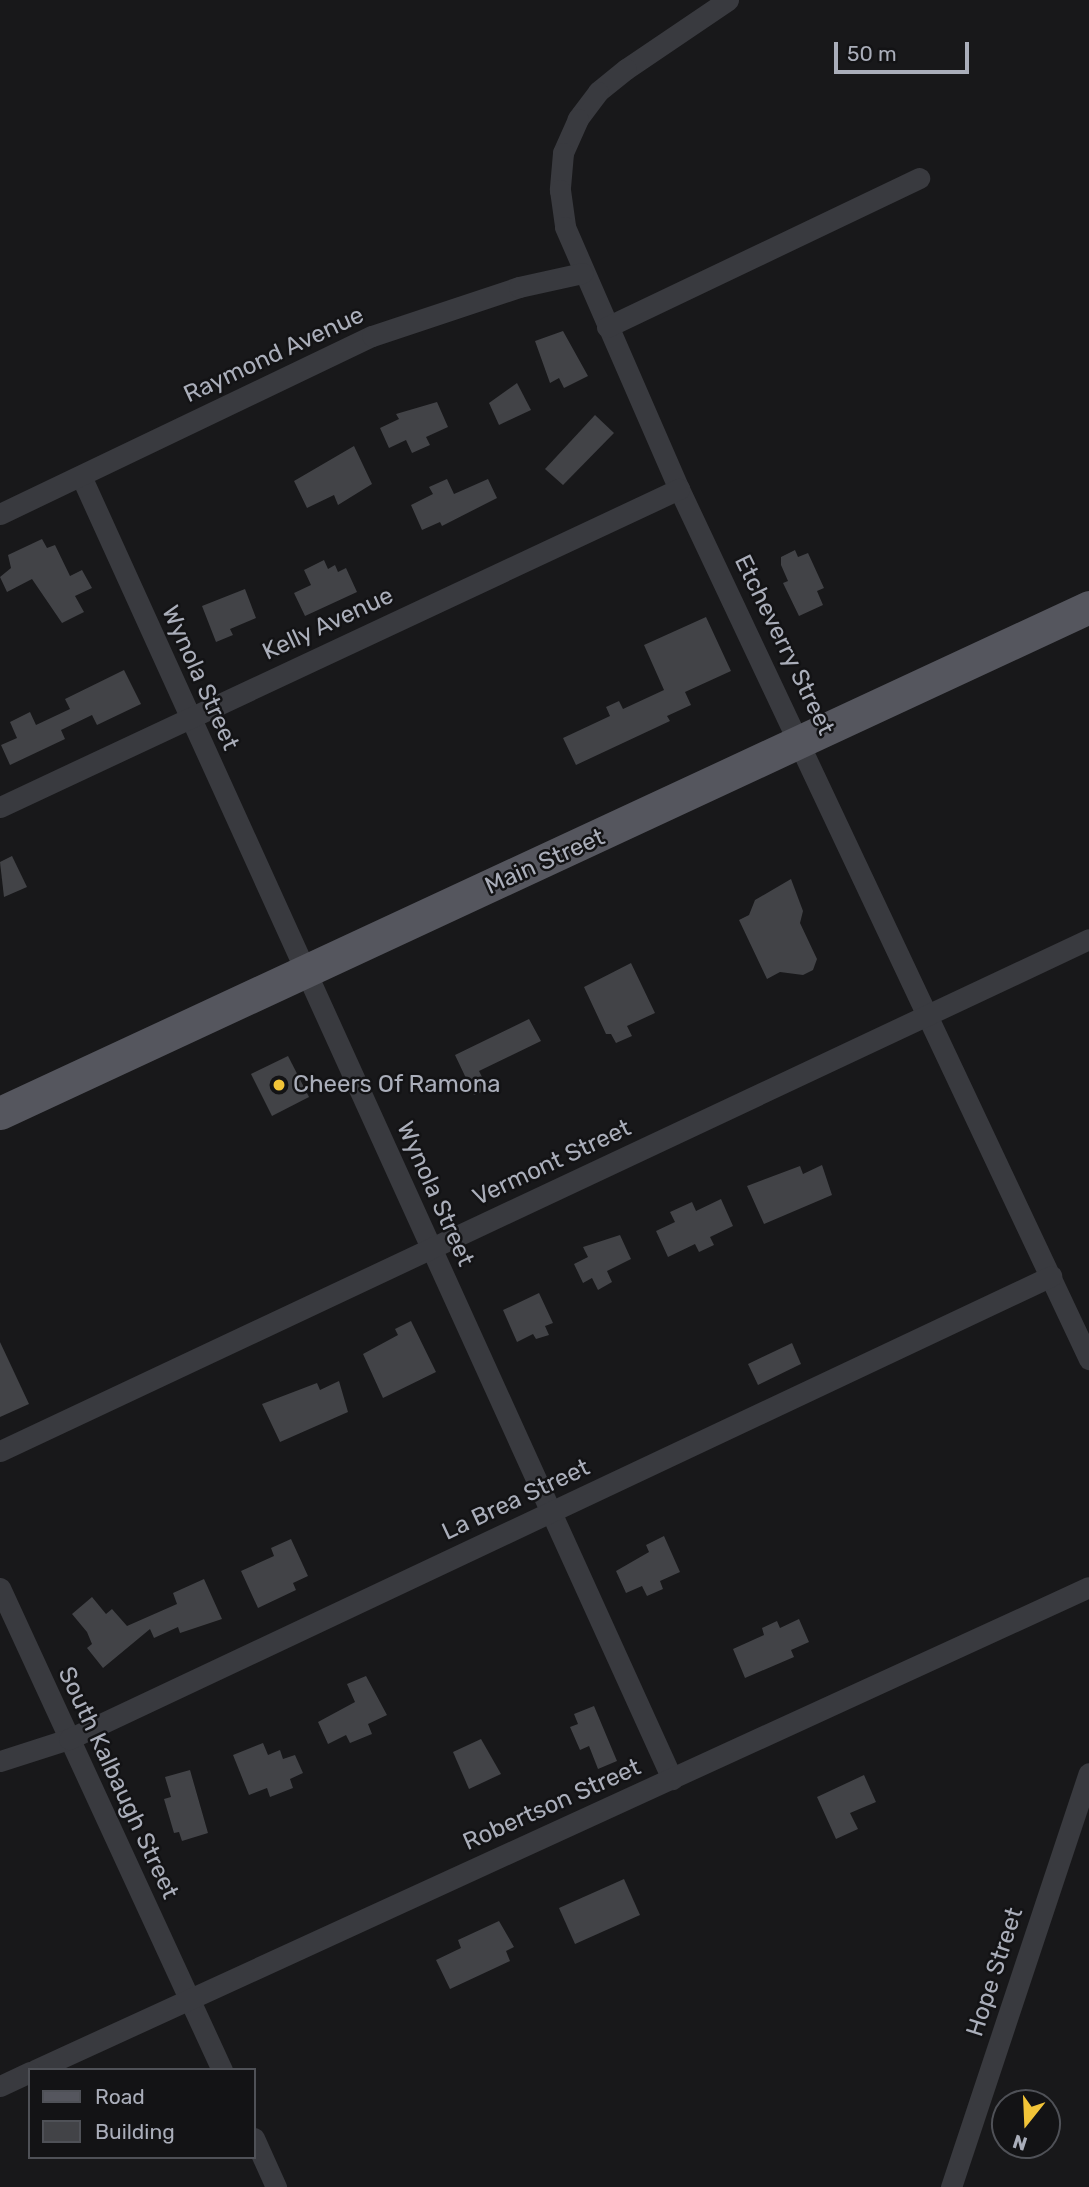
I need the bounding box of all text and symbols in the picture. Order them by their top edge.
scale bar [837,28,972,72]
text: 50 m [847,41,897,66]
street label: Raymond Avenue [179,301,369,409]
street label: Etcheverry Street [728,550,840,740]
street label: Kelly Avenue [258,581,398,667]
street label: Wynola Street [155,601,245,755]
street label: Main Street [481,823,609,901]
place label: Cheers Of Ramona [293,1071,501,1099]
marker: Cheers Of Ramona [271,1077,287,1093]
street label: Vermont Street [468,1114,636,1212]
street label: Wynola Street [390,1117,480,1271]
street label: La Brea Street [438,1453,594,1547]
street label: South Kalbaugh Street [52,1662,184,1904]
street label: Robertson Street [459,1753,645,1857]
street label: Hope Street [961,1904,1029,2040]
legend [28,2068,256,2159]
text: Road [95,2084,145,2109]
north arrow [991,2089,1061,2159]
text: Building [95,2119,175,2144]
text: N [1010,2129,1030,2156]

